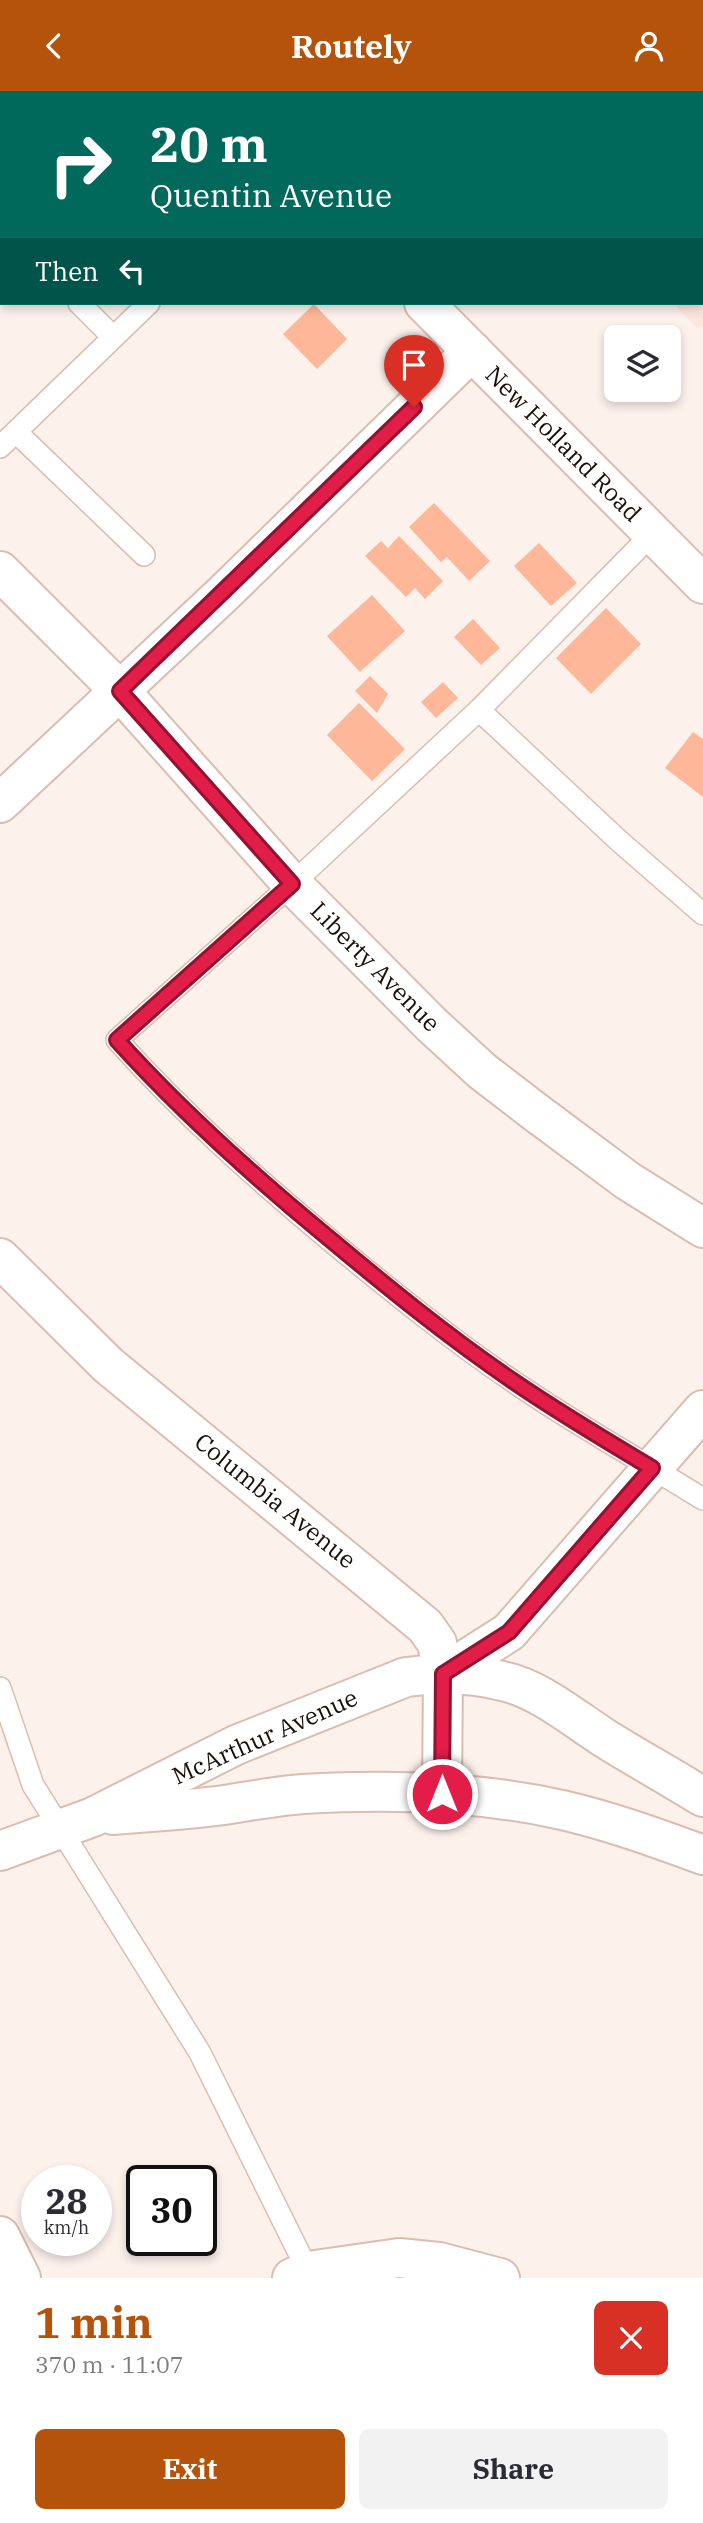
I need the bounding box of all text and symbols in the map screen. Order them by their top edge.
text: Routely [291,25,412,67]
icon: back [35,27,73,65]
icon: person [630,27,668,65]
text: 20 m [150,112,268,175]
icon: right [35,119,126,210]
text: Quentin Avenue [150,174,392,216]
icon: left [113,252,151,290]
text: Then [35,254,99,288]
map controls [604,325,681,402]
button: layers [604,325,681,402]
pin [384,335,444,407]
icon: arrive [395,346,433,384]
street label: New Holland Road [479,358,649,528]
street label: Liberty Avenue [304,894,448,1038]
street label: Columbia Avenue [188,1425,363,1575]
street label: McArthur Avenue [167,1681,362,1791]
position arrow [405,1757,479,1831]
speed limit sign: 30 [126,2165,217,2256]
text: 28 [45,2178,88,2224]
text: km/h [44,2216,89,2239]
text: 1 min [35,2295,153,2350]
button: close [594,2301,668,2375]
text: 370 m · 11:07 [35,2349,184,2379]
button: Exit [35,2429,345,2509]
button: Share [359,2429,668,2509]

